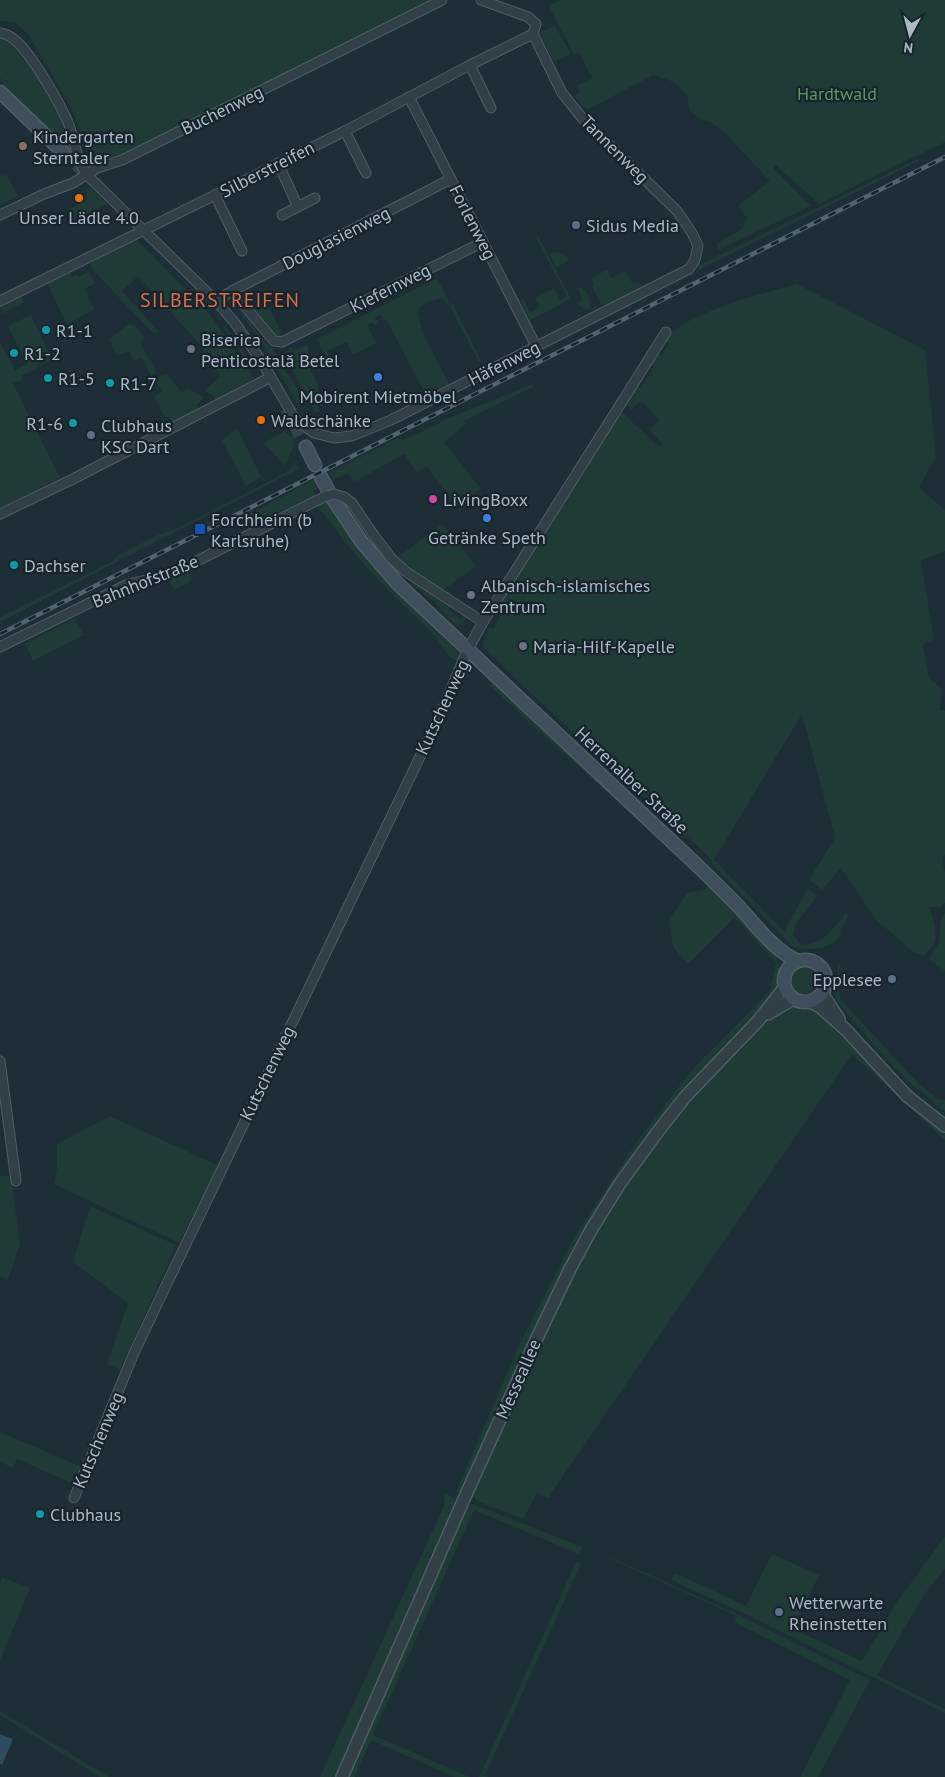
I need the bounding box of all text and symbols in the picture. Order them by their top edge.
north arrow [885,10,935,60]
text: N [903,38,914,57]
street label: Buchenweg [177,80,267,140]
park label: Hardtwald [797,82,877,105]
street label: Tannenweg [576,110,654,188]
place label: Kindergarten Sterntaler [33,125,134,169]
street label: Silberstreifen [216,135,318,203]
marker: Kindergarten Sterntaler [17,140,29,152]
street label: Forlenweg [444,181,502,263]
marker: Unser Lädle 4.0 [73,192,85,204]
street label: Douglasienweg [278,201,394,275]
place label: Unser Lädle 4.0 [19,206,139,229]
place label: Sidus Media [586,214,679,237]
marker: Sidus Media [570,219,582,231]
street label: Kiefernweg [346,258,434,318]
district label: SILBERSTREIFEN [140,287,300,313]
place label: R1-1 [56,319,93,342]
marker: R1-1 [40,324,52,336]
place label: Biserica Penticostală Betel [201,328,340,372]
street label: Häfenweg [464,335,544,391]
place label: R1-2 [24,342,61,365]
marker: Biserica Penticostală Betel [185,343,197,355]
marker: R1-2 [8,347,20,359]
place label: R1-5 [58,367,95,390]
marker: Mobirent Mietmöbel [372,371,384,383]
marker: R1-5 [42,372,54,384]
place label: R1-7 [120,372,157,395]
marker: R1-7 [104,377,116,389]
place label: Mobirent Mietmöbel [299,385,457,408]
place label: Waldschänke [271,409,371,432]
place label: R1-6 [26,412,63,435]
place label: Clubhaus KSC Dart [101,414,172,458]
marker: Waldschänke [255,414,267,426]
marker: R1-6 [67,417,79,429]
marker: Clubhaus KSC Dart [85,429,97,441]
place label: LivingBoxx [443,488,528,511]
marker: LivingBoxx [427,493,439,505]
place label: Forchheim (b Karlsruhe) [211,508,312,552]
marker: Getränke Speth [481,512,493,524]
marker: Forchheim (b Karlsruhe) [193,522,207,536]
place label: Getränke Speth [428,526,546,549]
street label: Bahnhofstraße [88,549,202,613]
place label: Dachser [24,554,86,577]
marker: Dachser [8,559,20,571]
place label: Albanisch-islamisches Zentrum [481,574,650,618]
marker: Albanisch-islamisches Zentrum [465,589,477,601]
place label: Maria-Hilf-Kapelle [533,635,675,658]
marker: Maria-Hilf-Kapelle [517,640,529,652]
street label: Kutschenweg [410,656,474,758]
street label: Herrenalber Straße [570,721,694,839]
place label: Epplesee [813,968,882,991]
marker: Epplesee [886,973,898,985]
street label: Kutschenweg [234,1022,300,1124]
street label: Messeallee [490,1335,546,1423]
street label: Kutschenweg [67,1388,129,1492]
place label: Clubhaus [50,1503,121,1526]
marker: Clubhaus [34,1508,46,1520]
place label: Wetterwarte Rheinstetten [789,1591,887,1635]
marker: Wetterwarte Rheinstetten [773,1606,785,1618]

